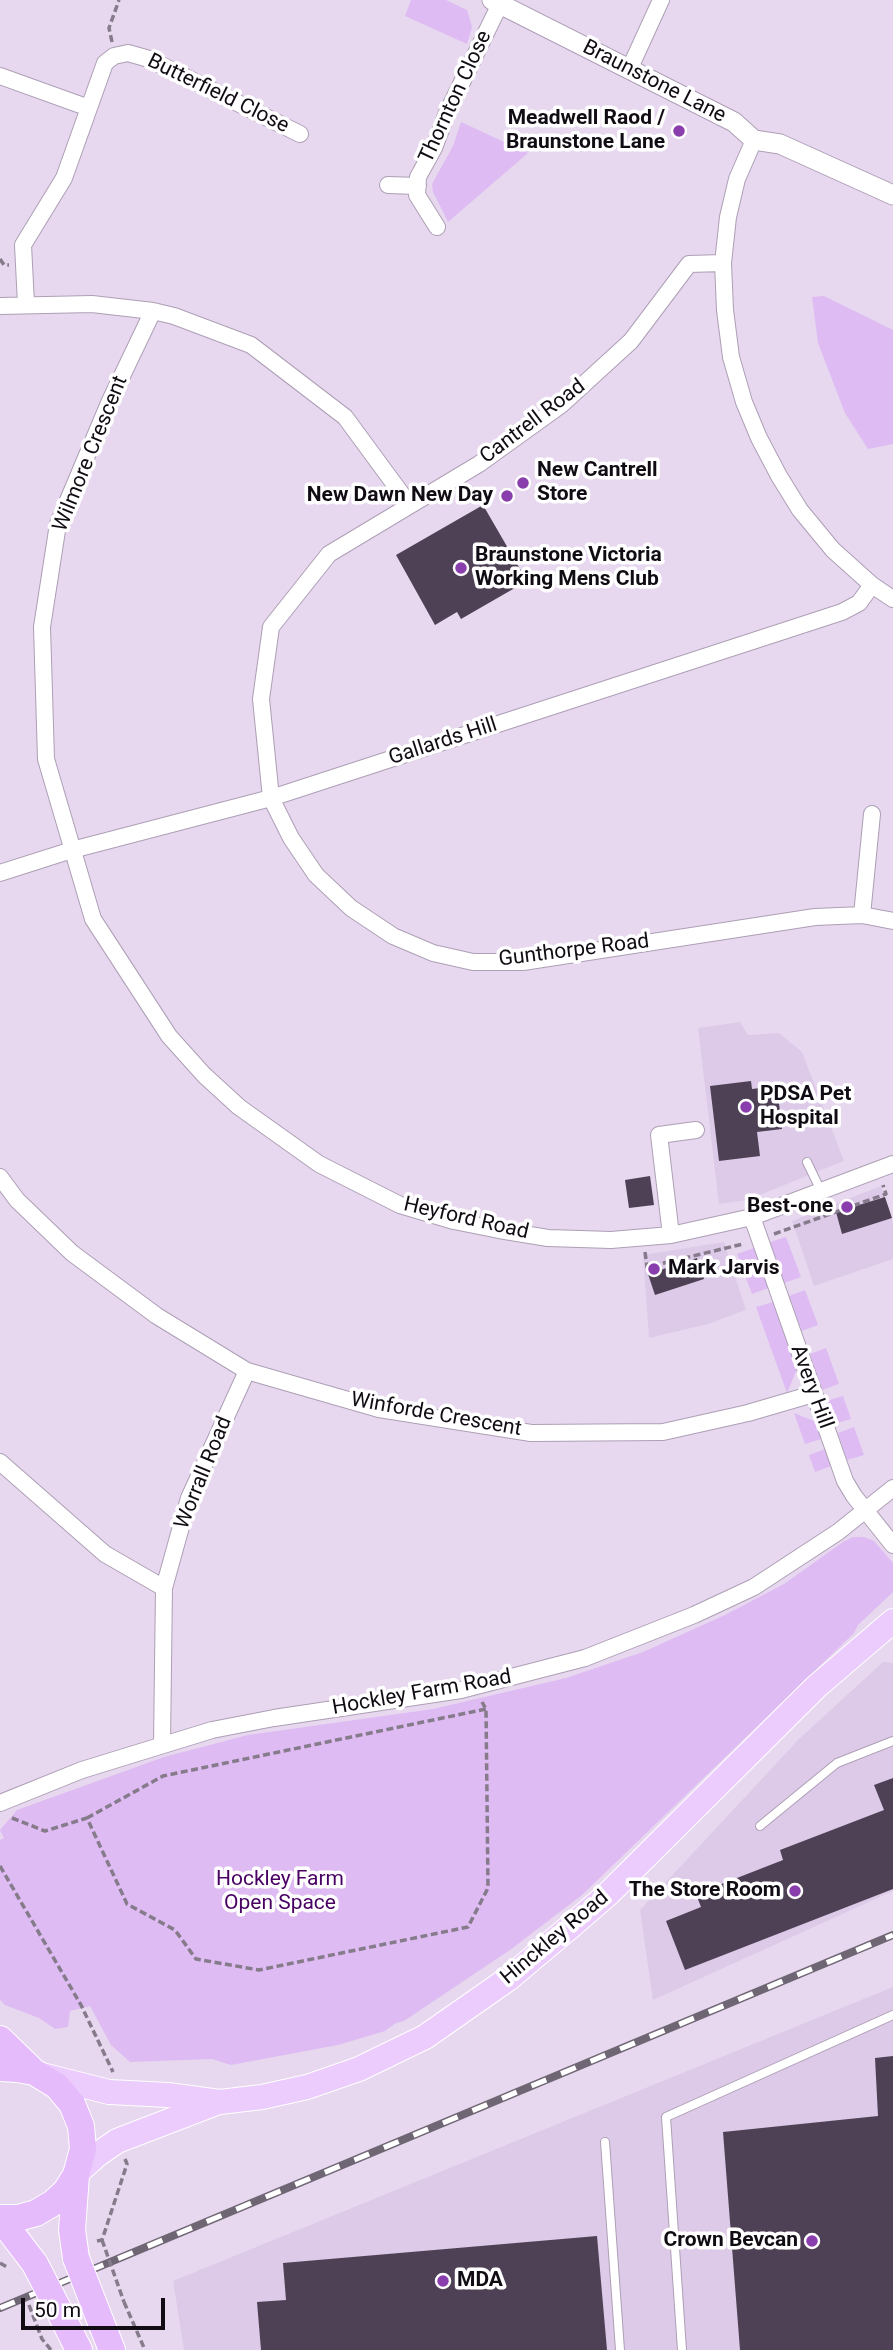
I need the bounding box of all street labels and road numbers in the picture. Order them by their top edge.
street label: Thornton Close [414,27,498,167]
street label: Braunstone Lane [578,35,730,129]
street label: Butterfield Close [143,49,293,139]
street label: Wilmore Crescent [48,372,134,536]
street label: Cantrell Road [475,374,591,470]
street label: Gallards Hill [386,713,500,771]
street label: Gunthorpe Road [497,929,651,973]
street label: Heyford Road [401,1192,531,1246]
street label: Avery Hill [784,1342,838,1432]
street label: Winforde Crescent [349,1388,523,1442]
street label: Worrall Road [170,1413,238,1533]
street label: Hockley Farm Road [330,1665,514,1721]
street label: Hinckley Road [496,1886,614,1990]

